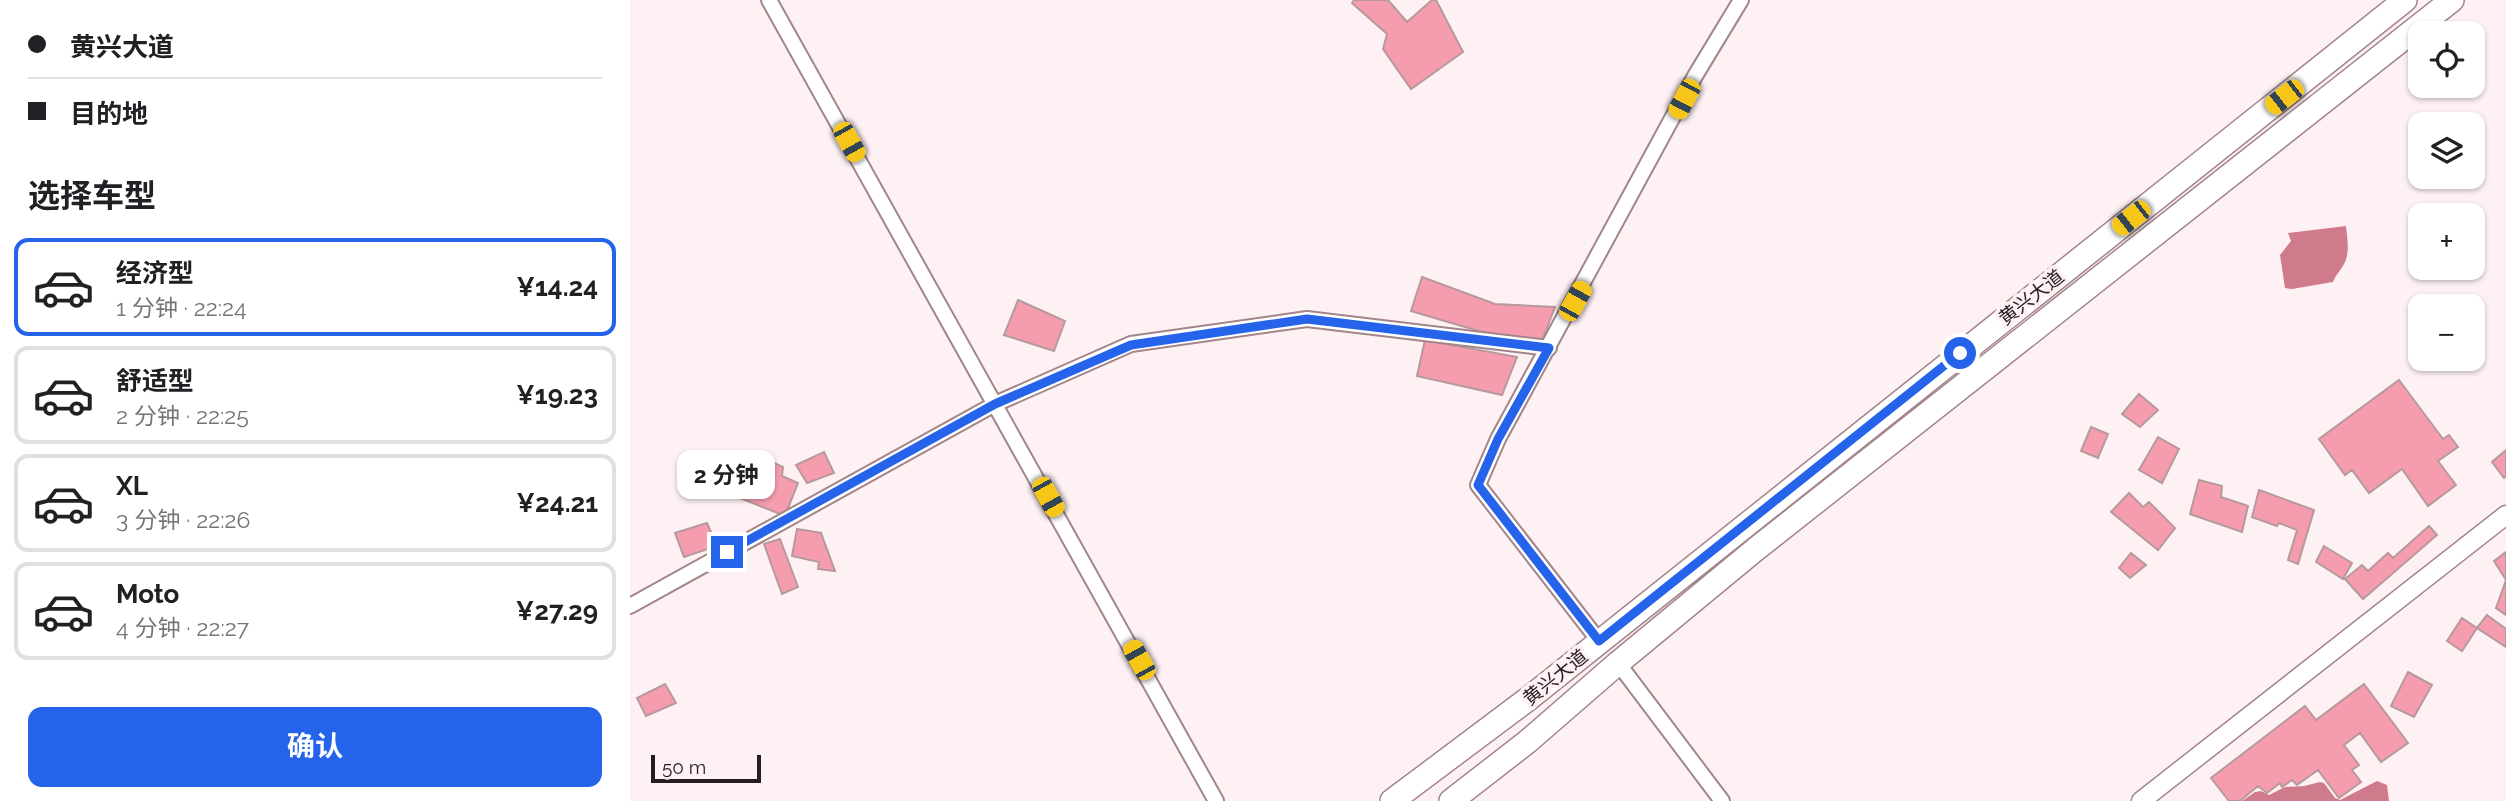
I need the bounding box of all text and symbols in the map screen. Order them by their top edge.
map controls [2408,21,2485,371]
button: locate [2408,21,2485,98]
text: 黄兴大道 [70,32,174,62]
car [1665,76,1704,122]
car [2261,76,2308,118]
text: 目的地 [70,99,148,129]
button: layers [2408,112,2485,189]
car [830,119,869,165]
text: 选择车型 [28,177,156,214]
car [2108,197,2155,239]
button: + [2408,203,2485,280]
icon: car [32,256,95,319]
text: 经济型 [116,258,194,288]
street label: 黄兴大道 [1994,265,2068,329]
text: ¥14.24 [516,272,598,302]
car [1556,278,1595,324]
text: 1 分钟 · 22:24 [116,294,247,321]
button: − [2408,294,2485,371]
route start [1944,337,1976,369]
icon: car [32,364,95,427]
text: 舒适型 [116,366,194,396]
text: ¥19.23 [516,380,598,410]
text: 2 分钟 · 22:25 [116,402,249,429]
callout: 2 分钟 [678,450,776,500]
text: 2 分钟 [694,461,758,488]
text: XL [116,471,148,501]
icon: car [32,472,95,535]
car [1029,474,1068,520]
text: ¥24.21 [517,488,598,518]
text: 3 分钟 · 22:26 [116,506,250,533]
route end [711,536,743,568]
text: Moto [116,579,179,609]
icon: car [32,580,95,643]
text: ¥27.29 [516,596,598,626]
text: 4 分钟 · 22:27 [116,614,249,641]
car [1120,637,1159,683]
street label: 黄兴大道 [1519,645,1591,709]
button: 确认 [28,707,602,787]
scale bar [651,752,761,784]
text: 50 m [662,756,706,778]

